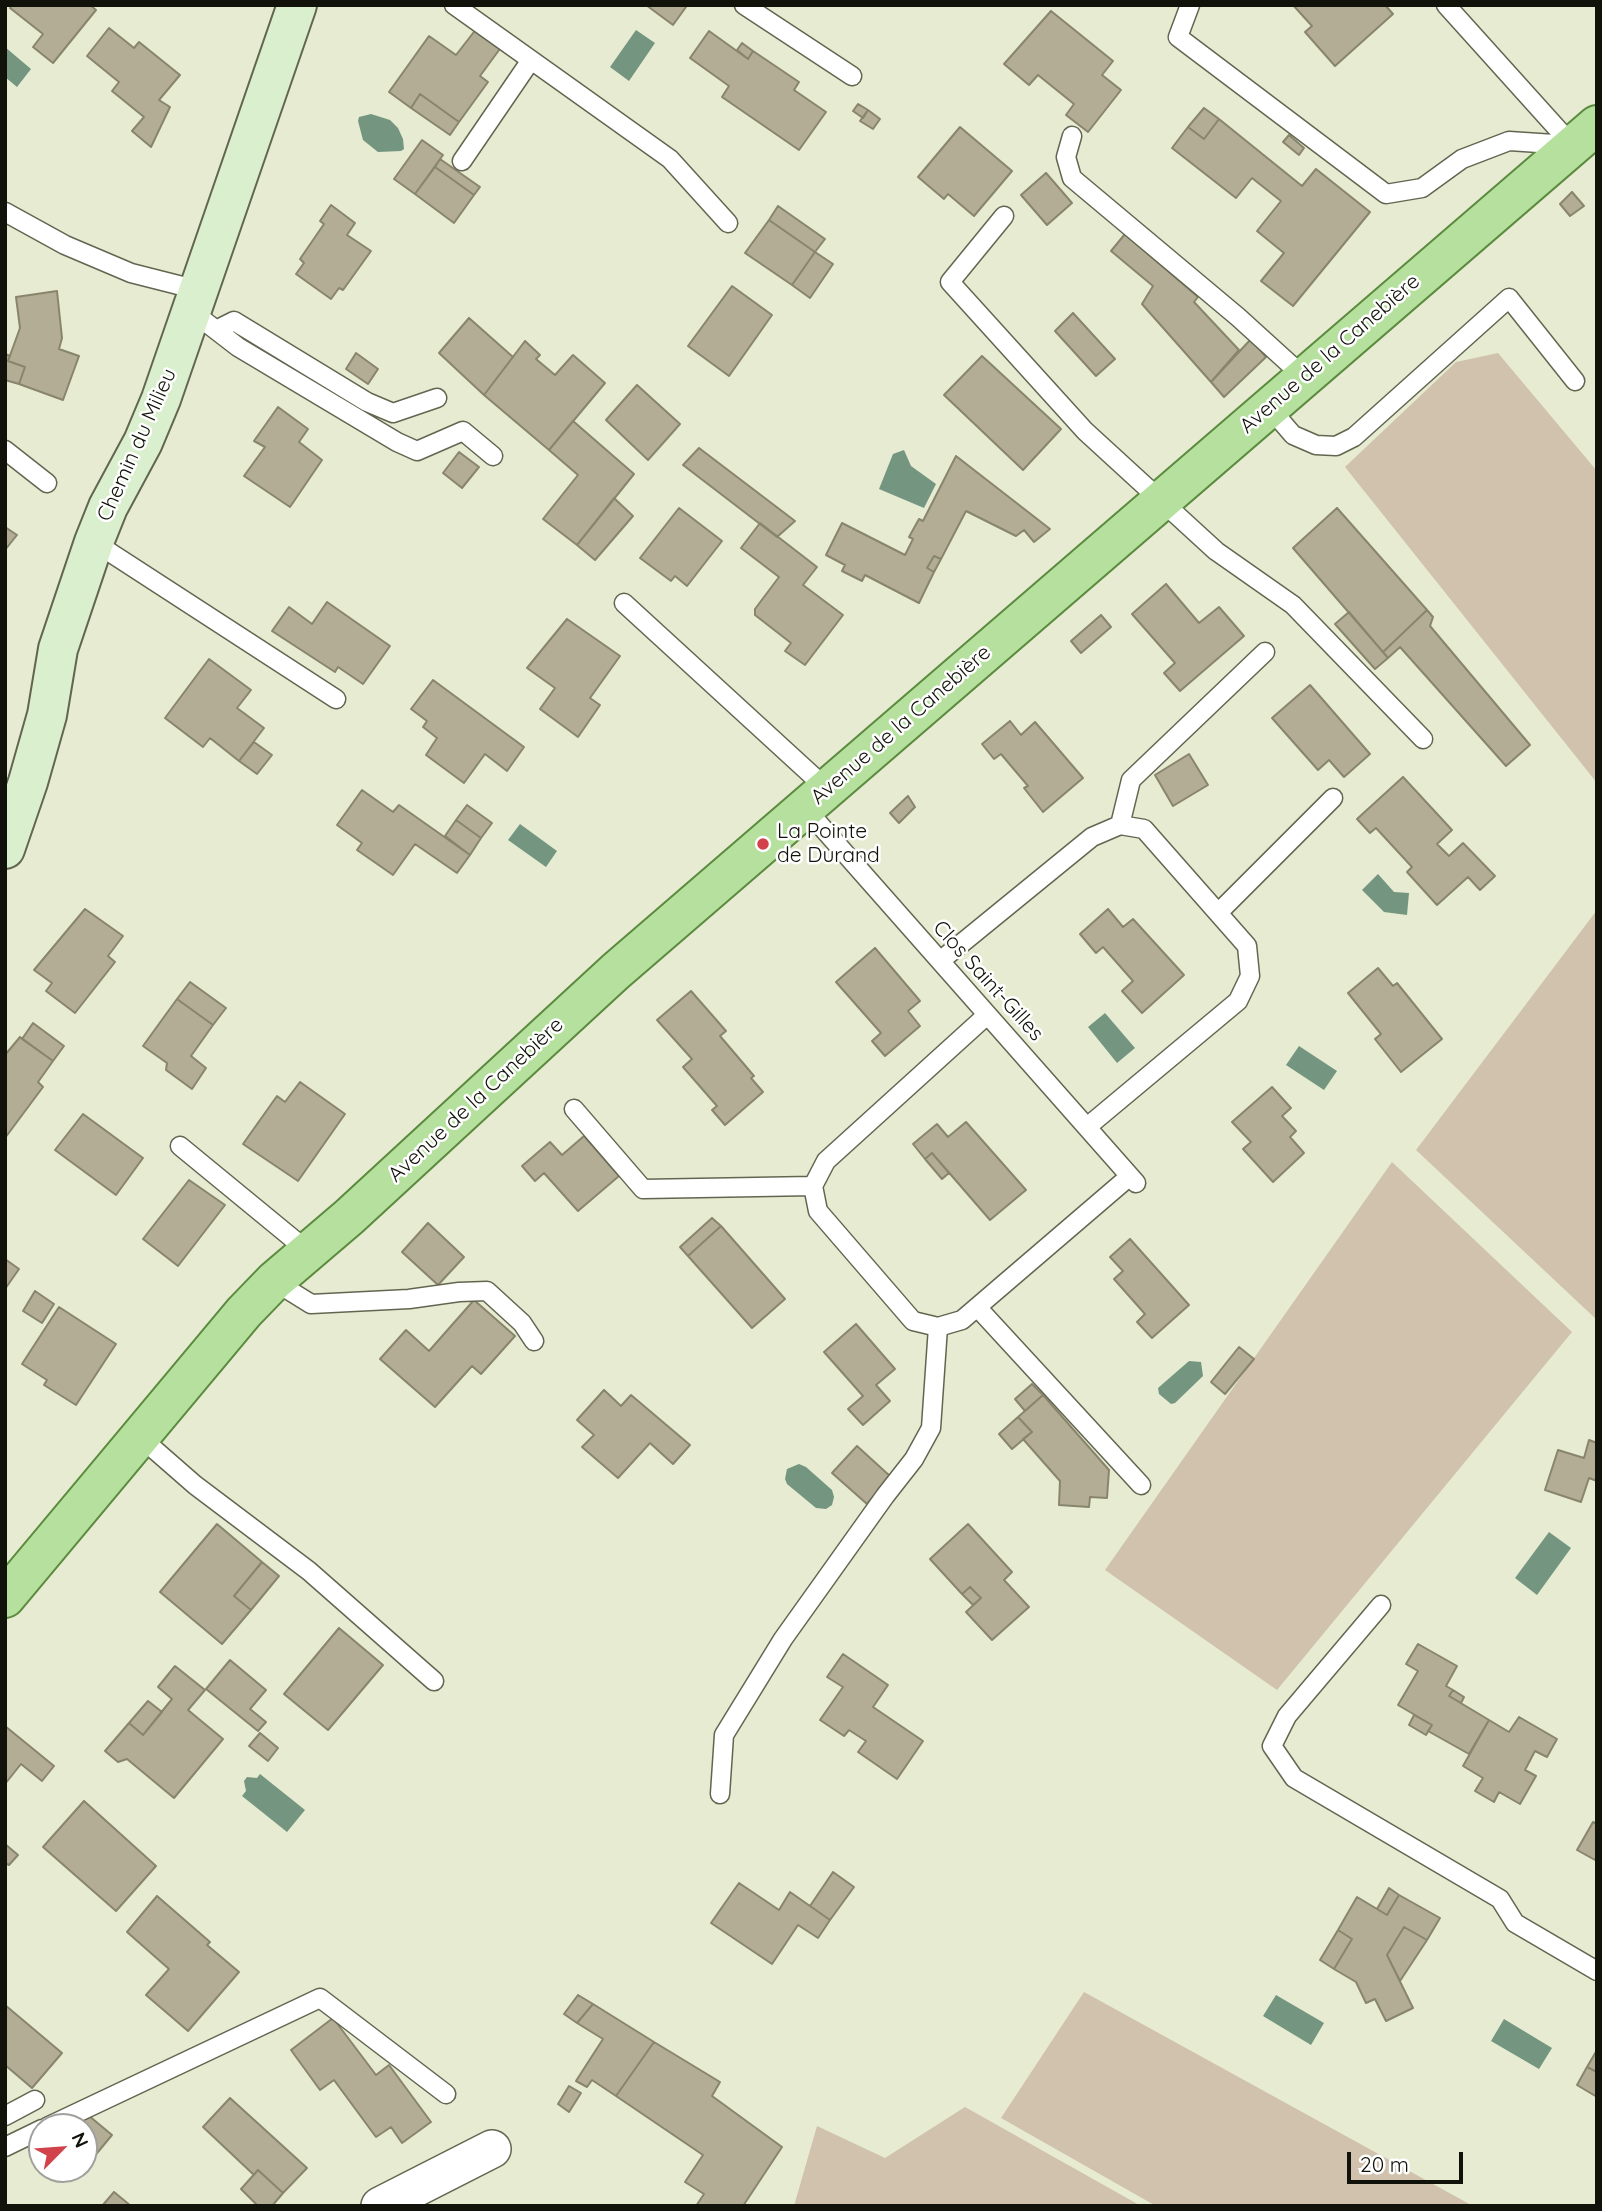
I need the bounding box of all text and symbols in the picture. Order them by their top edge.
street label: Avenue de la Canebière [1235,269,1425,439]
street label: Chemin du Milieu [92,365,182,525]
street label: Avenue de la Canebière [806,640,996,810]
place label: La Pointe de Durand [777,819,880,869]
marker: La Pointe de Durand [755,836,771,852]
street label: Clos Saint-Gilles [927,916,1049,1046]
street label: Avenue de la Canebière [383,1012,569,1188]
north arrow [28,2113,98,2183]
text: N [66,2129,94,2151]
scale bar [1350,2138,1466,2182]
text: 20 m [1360,2151,1409,2177]

